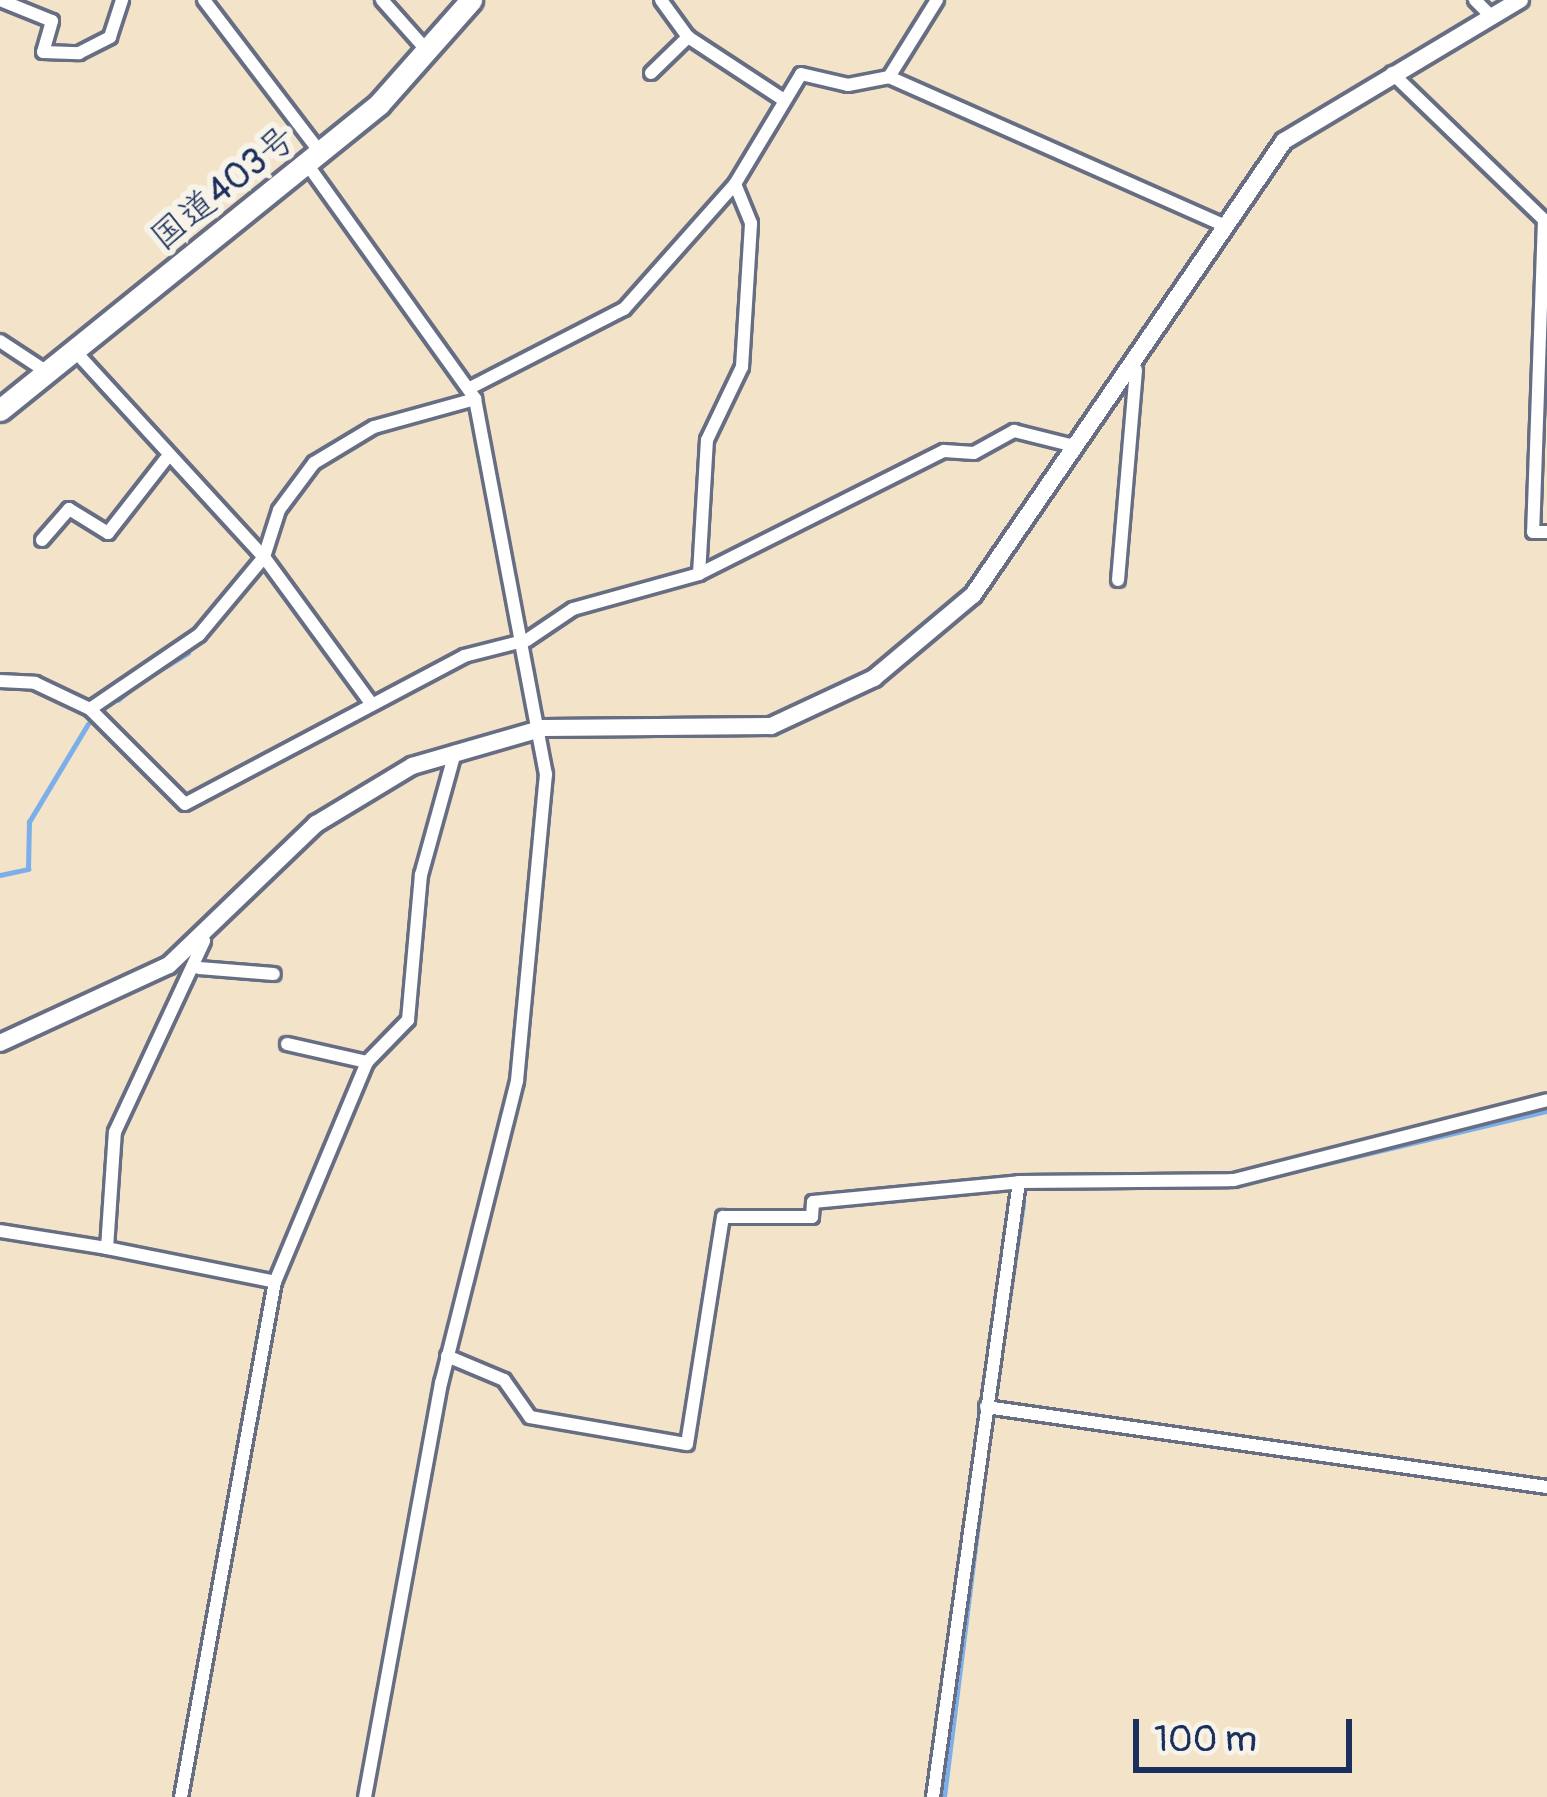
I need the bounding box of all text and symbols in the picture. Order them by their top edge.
street label: 国道403号 [142,117,304,259]
scale bar [1139,1695,1358,1769]
text: 100 m [1154,1717,1257,1762]

